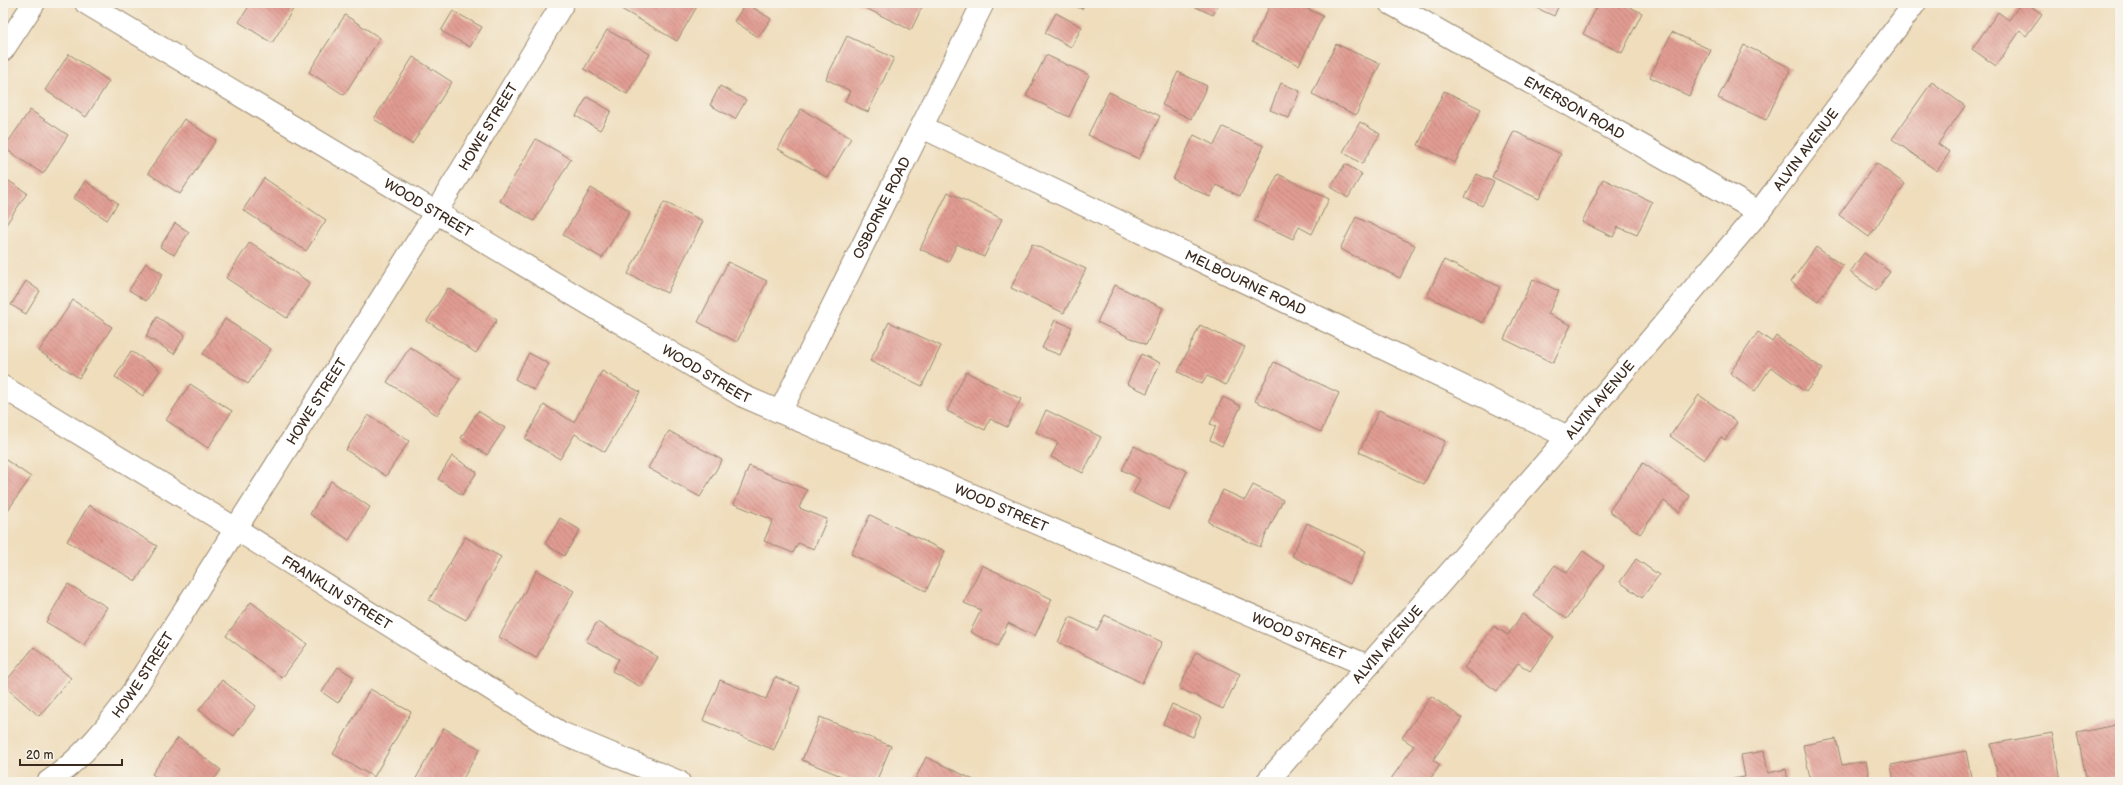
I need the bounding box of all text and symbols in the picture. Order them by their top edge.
street label: EMERSON ROAD [1521,72,1628,143]
street label: HOWE STREET [455,79,521,173]
street label: ALVIN AVENUE [1770,105,1842,194]
street label: OSBORNE ROAD [849,154,914,262]
street label: WOOD STREET [381,175,476,241]
street label: MELBOURNE ROAD [1182,246,1309,319]
street label: WOOD STREET [659,341,754,407]
street label: HOWE STREET [283,354,350,448]
street label: ALVIN AVENUE [1562,357,1638,442]
street label: WOOD STREET [952,480,1051,536]
street label: FRANKLIN STREET [279,552,395,633]
street label: ALVIN AVENUE [1349,602,1426,687]
street label: WOOD STREET [1249,608,1349,664]
street label: HOWE STREET [108,628,177,721]
scale bar [20,741,122,767]
text: 20 m [26,748,53,763]

